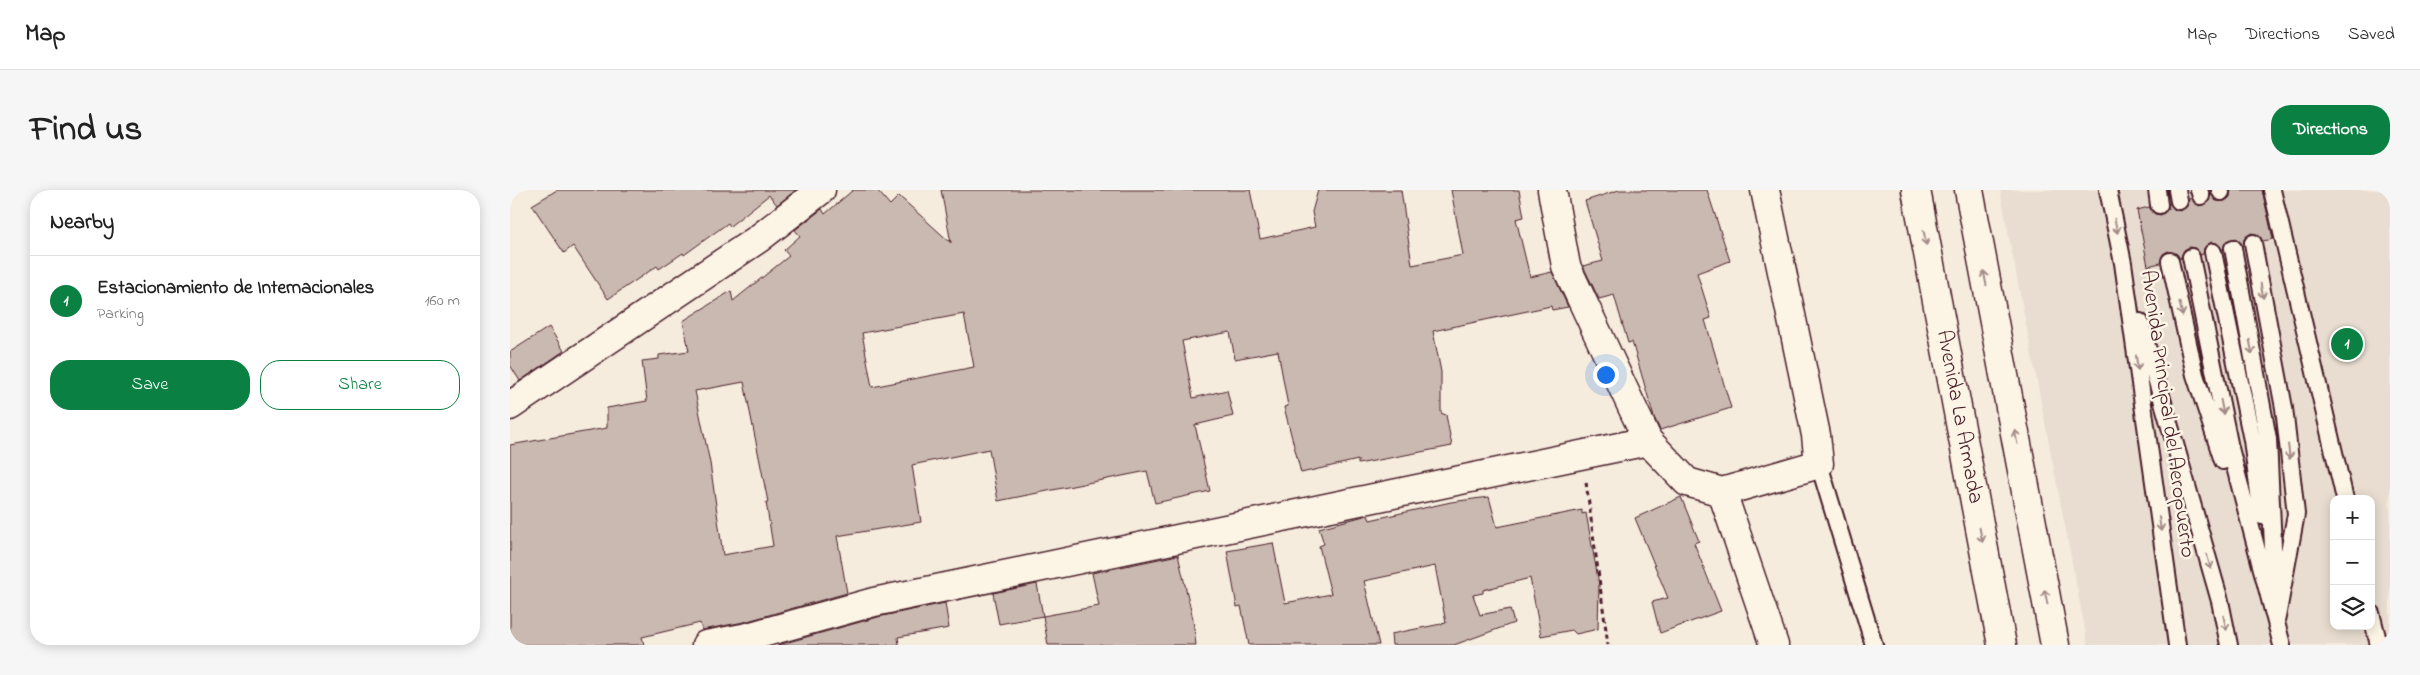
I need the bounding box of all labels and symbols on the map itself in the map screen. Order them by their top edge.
one-way arrow [2111,218,2121,234]
one-way arrow [1920,229,1930,245]
street label: Avenida Principal del Aeropuerto [2131,268,2203,560]
one-way arrow [1980,270,1990,286]
one-way arrow [2258,283,2268,299]
one-way arrow [2176,300,2186,316]
pin: 1 [2331,325,2363,363]
street label: Avenida La Armada [1927,327,1991,507]
one-way arrow [2247,339,2257,355]
one-way arrow [2133,354,2143,370]
your location [1593,362,1619,388]
one-way arrow [2217,399,2227,415]
one-way arrow [2010,430,2020,446]
one-way arrow [2284,443,2294,459]
one-way arrow [2155,515,2165,531]
one-way arrow [1977,527,1986,543]
one-way arrow [2204,553,2214,569]
one-way arrow [2040,590,2050,606]
one-way arrow [2221,615,2230,631]

